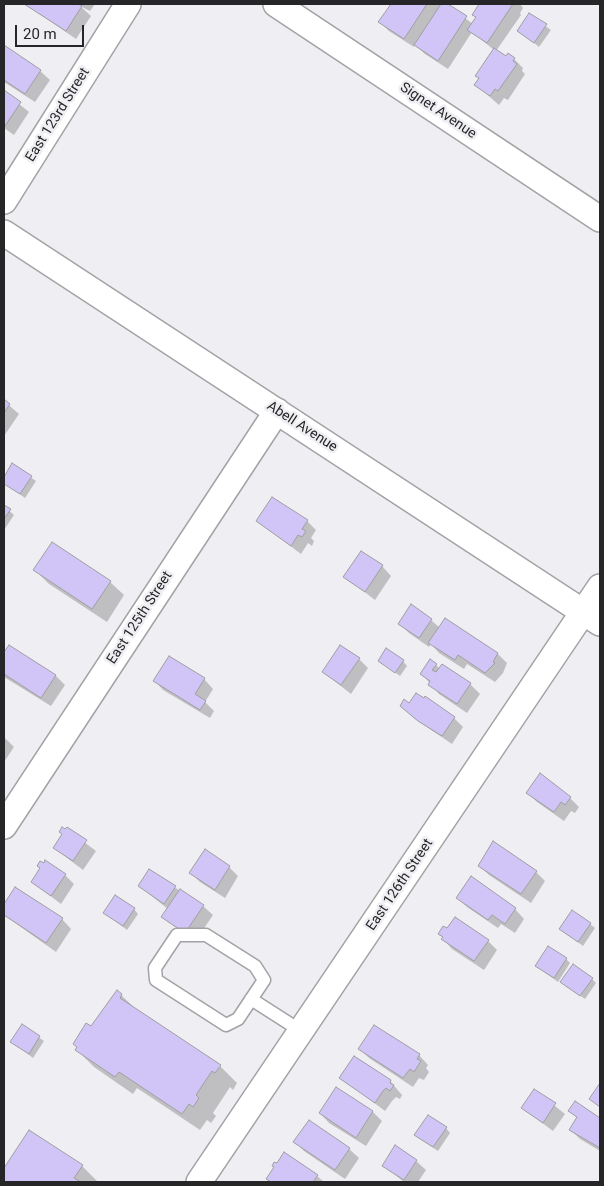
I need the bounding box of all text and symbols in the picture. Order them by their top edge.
scale bar [18,15,86,47]
text: 20 m [23,25,57,43]
street label: East 123rd Street [22,65,94,165]
street label: Signet Avenue [397,79,479,143]
street label: Abell Avenue [264,398,340,456]
street label: East 125th Street [104,568,176,668]
street label: East 126th Street [363,836,437,934]

